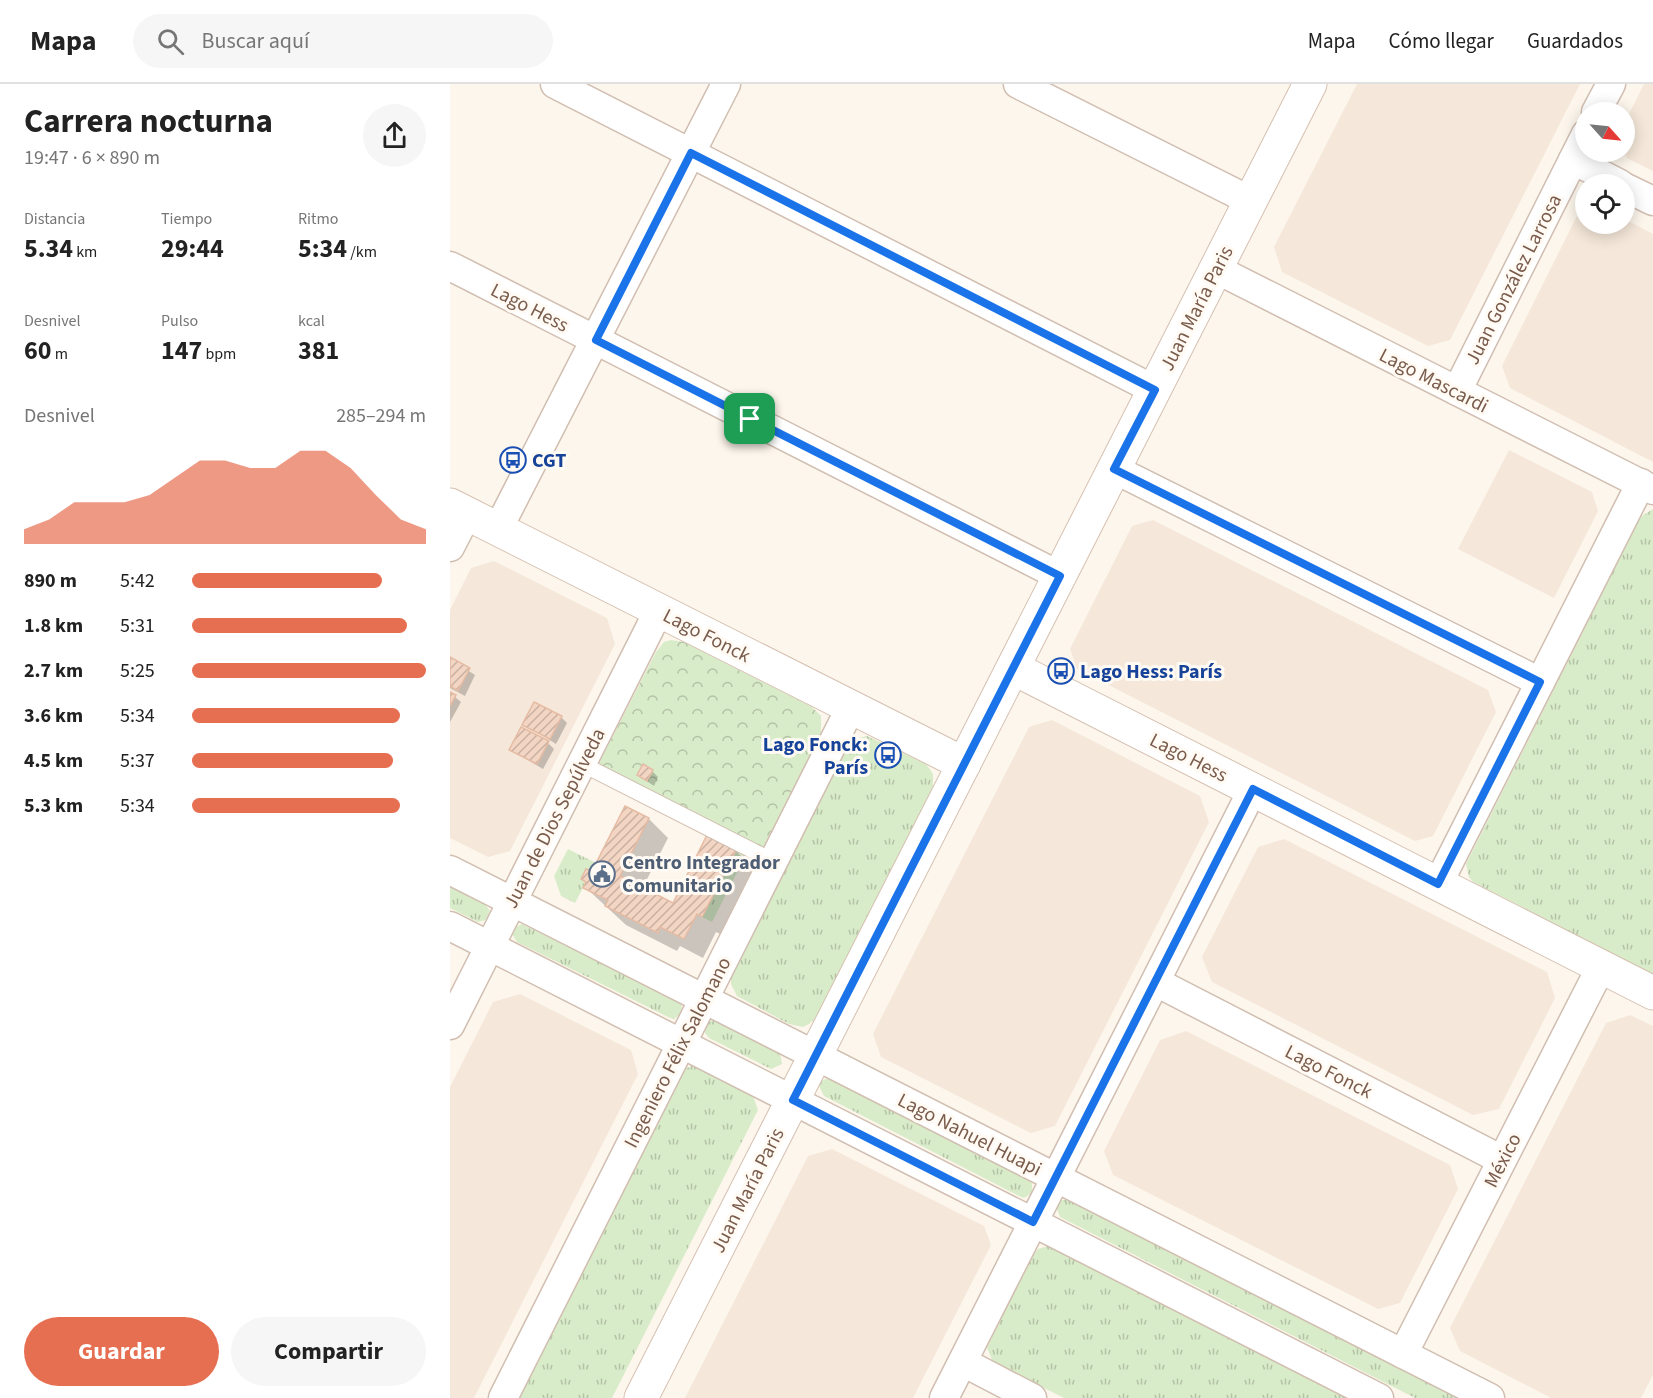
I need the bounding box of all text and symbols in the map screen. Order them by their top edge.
search box [133,14,553,68]
text: Mapa [30,21,97,61]
icon: search [154,25,187,58]
text: Buscar aquí [202,25,309,57]
text: Mapa [1308,26,1356,56]
text: Cómo llegar [1389,26,1494,56]
text: Guardados [1527,26,1623,56]
text: Carrera nocturna [24,98,273,145]
north arrow [1575,102,1635,162]
map controls [1575,102,1635,234]
button: share [363,104,426,167]
text: 19:47 · 6 × 890 m [24,144,160,172]
button: locate [1575,174,1635,234]
street label: Juan González Larrosa [1459,189,1569,370]
text: Distancia [24,208,85,230]
text: Tiempo [161,208,212,230]
text: Ritmo [298,208,338,230]
text: 5.34 [24,230,73,267]
text: 29:44 [161,230,224,267]
text: 5:34 [298,230,347,267]
text: km [73,241,97,263]
text: /km [347,241,377,263]
street label: Juan María Paris [1153,241,1240,376]
street label: Lago Hess [486,276,573,339]
text: Desnivel [24,310,81,332]
text: Pulso [161,310,198,332]
text: kcal [298,310,325,332]
text: 60 [24,332,51,369]
text: 147 [161,332,202,369]
text: 381 [298,332,339,369]
street label: Lago Mascardi [1374,341,1493,420]
text: m [51,343,68,365]
text: bpm [202,343,236,365]
pin [724,393,775,444]
text: Desnivel [24,402,95,430]
text: 285–294 m [336,402,426,430]
icon: arrive [733,402,766,435]
bus stop icon: CGT [498,445,528,475]
place label: CGT [532,447,566,475]
text: 890 m [24,567,77,595]
text: 5:42 [120,567,155,595]
street label: Lago Fonck [658,602,755,670]
text: 1.8 km [24,612,83,640]
text: 5:31 [120,612,155,640]
bus stop icon: Lago Hess: París [1046,656,1076,686]
text: 2.7 km [24,657,83,685]
text: 5:25 [120,657,155,685]
place label: Lago Hess: París [1080,658,1222,686]
text: 3.6 km [24,702,83,730]
text: 5:34 [120,702,155,730]
street label: Juan de Dios Sepúlveda [497,723,613,913]
street label: Lago Hess [1145,726,1232,789]
place label: Lago Fonck: París [763,731,868,782]
bus stop icon: Lago Fonck: París [873,740,903,770]
text: 4.5 km [24,747,83,775]
text: 5:37 [120,747,155,775]
text: 5.3 km [24,792,83,820]
text: 5:34 [120,792,155,820]
place label: Centro Integrador Comunitario [622,849,780,900]
public building icon: Centro Integrador Comunitario [587,859,617,889]
street label: Ingeniero Félix Salomano [618,952,738,1153]
street label: Lago Fonck [1280,1038,1377,1106]
street label: Lago Nahuel Huapi [893,1086,1046,1183]
street label: Juan María Paris [704,1123,791,1258]
street label: México [1477,1128,1528,1193]
button: Guardar [24,1317,219,1386]
button: Compartir [231,1317,426,1386]

